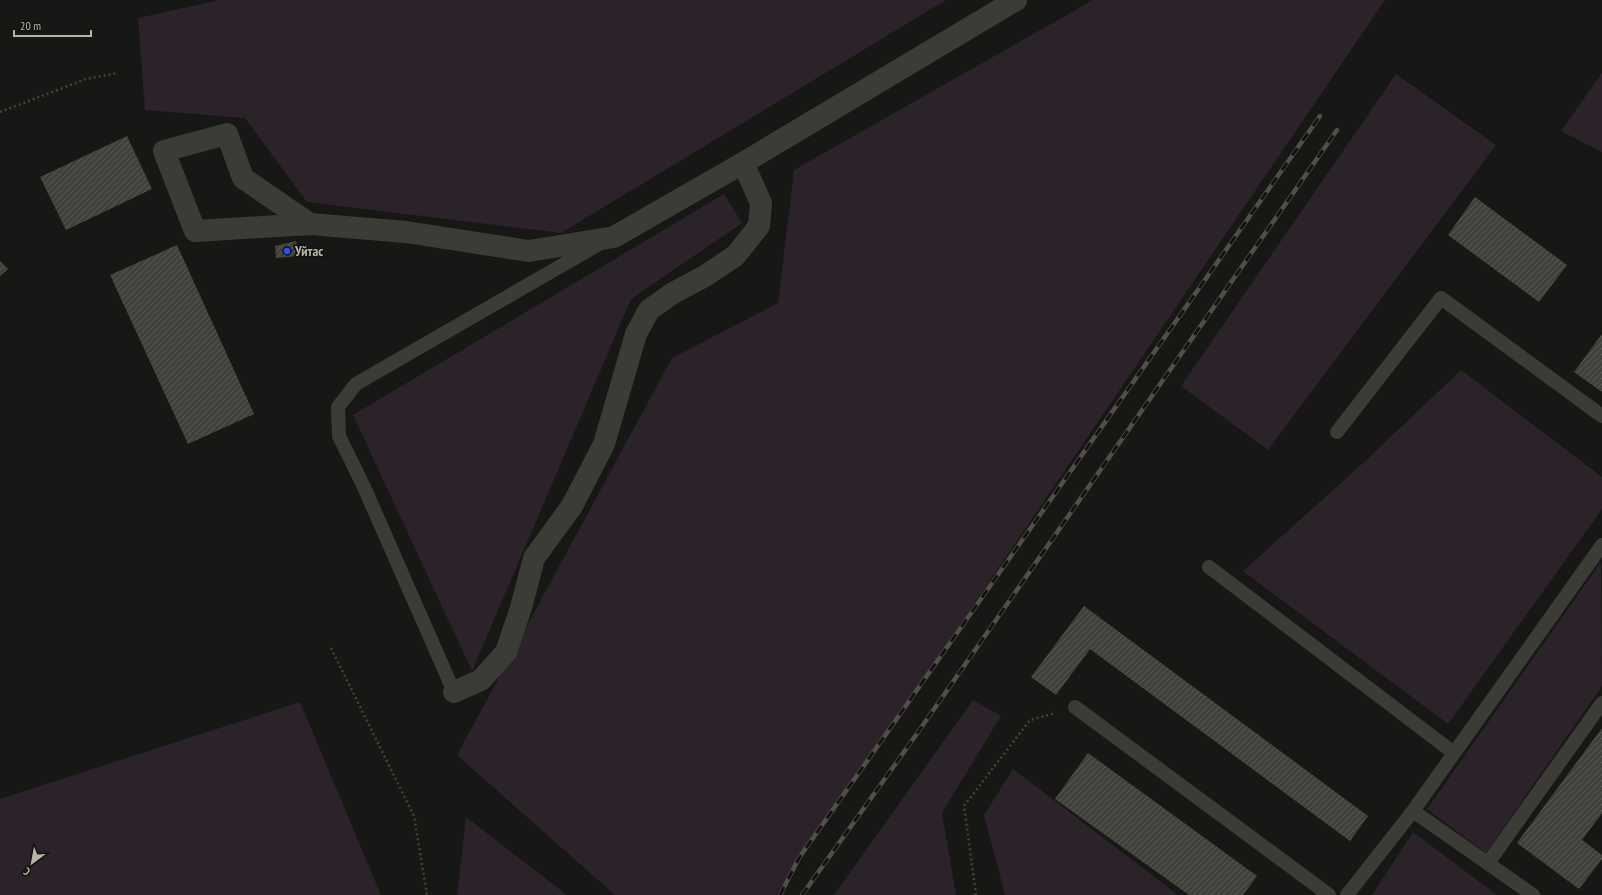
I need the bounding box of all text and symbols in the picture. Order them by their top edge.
scale bar [14,12,91,38]
text: 20 m [20,18,41,33]
place label: Уйтас [294,242,323,260]
marker: Уйтас [282,246,292,256]
north arrow [12,843,52,883]
text: С [21,864,33,879]

